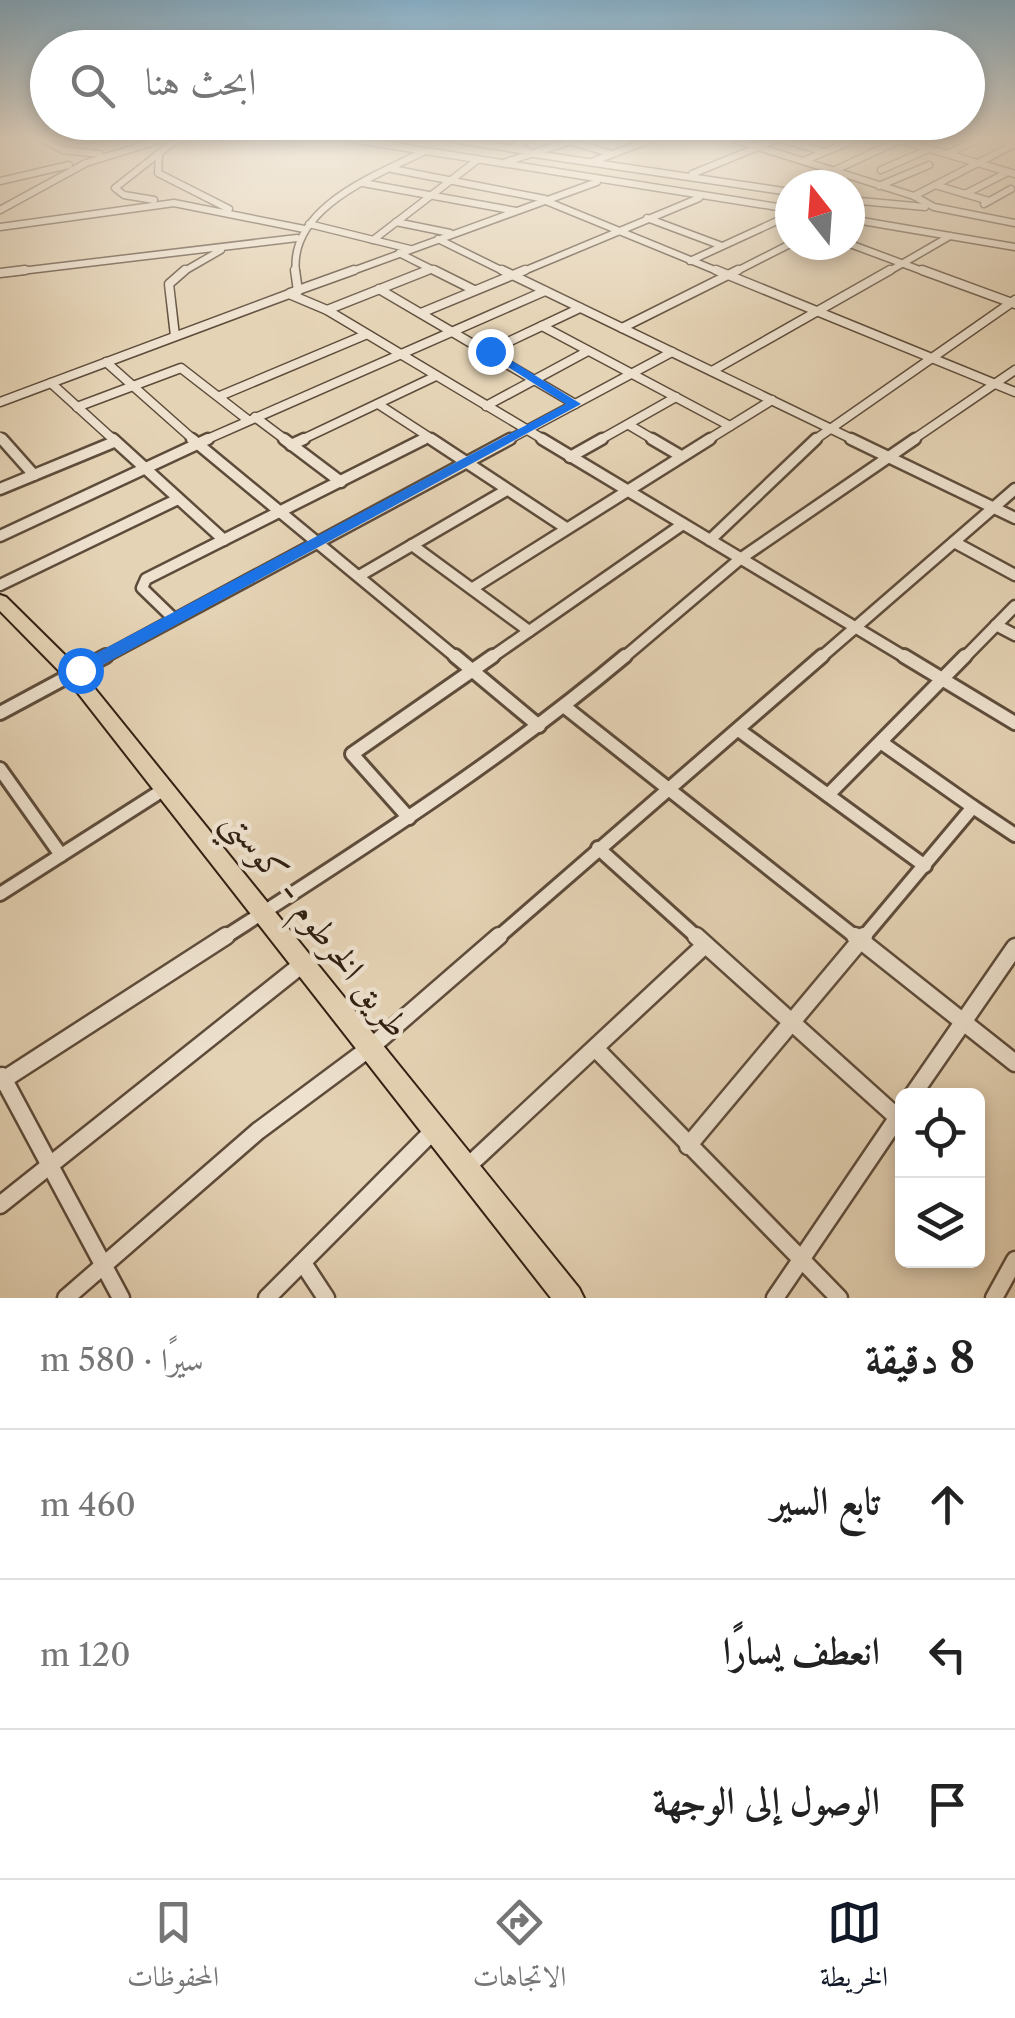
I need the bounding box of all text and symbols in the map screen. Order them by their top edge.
search box [30,30,985,140]
icon: search [65,58,120,113]
text: ابحث هنا [145,58,256,105]
north arrow [775,170,865,260]
route end [468,329,514,375]
route start [58,648,104,694]
street label: طريق الخرطوم - كوستي [205,800,419,1053]
map controls [895,1088,985,1268]
button: locate [895,1088,985,1178]
button: layers [895,1178,985,1268]
text: 8 دقيقة [865,1332,975,1384]
text: سيرًا · 580 m [40,1340,204,1379]
text: تابع السير [771,1477,880,1524]
icon: ahead [920,1477,975,1532]
text: 460 m [40,1485,136,1524]
text: انعطف يسارًا [723,1627,880,1674]
icon: left [920,1627,975,1682]
text: 120 m [40,1635,130,1674]
text: الوصول إلى الوجهة [653,1777,880,1824]
icon: arrive [920,1777,975,1832]
tab: المحفوظات [127,1895,219,2004]
tab: الاتجاهات [473,1895,566,2004]
tab: الخريطة [820,1895,888,2004]

